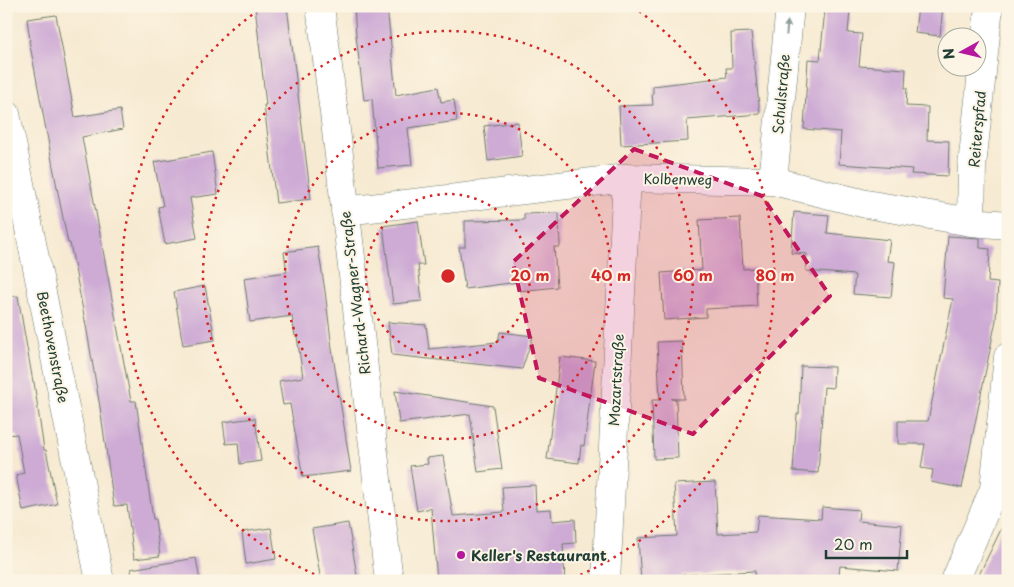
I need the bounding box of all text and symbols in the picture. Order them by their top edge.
one-way arrow [784,20,792,36]
north arrow [936,28,986,78]
text: N [937,47,960,61]
street label: Schulstraße [767,53,795,135]
street label: Reiterspfad [963,90,991,168]
street label: Kolbenweg [643,168,713,190]
street label: Richard-Wagner-Straße [335,210,375,376]
text: 20 m [511,263,549,286]
text: 40 m [591,263,631,286]
text: 60 m [673,263,713,286]
text: 80 m [755,263,795,286]
centre of rings [439,267,457,285]
street label: Beethovenstraße [32,289,74,405]
street label: Mozartstraße [603,333,629,427]
scale bar [826,527,908,559]
text: 20 m [834,532,873,555]
place label: Keller's Restaurant [471,545,607,566]
marker: Keller's Restaurant [455,549,467,561]

